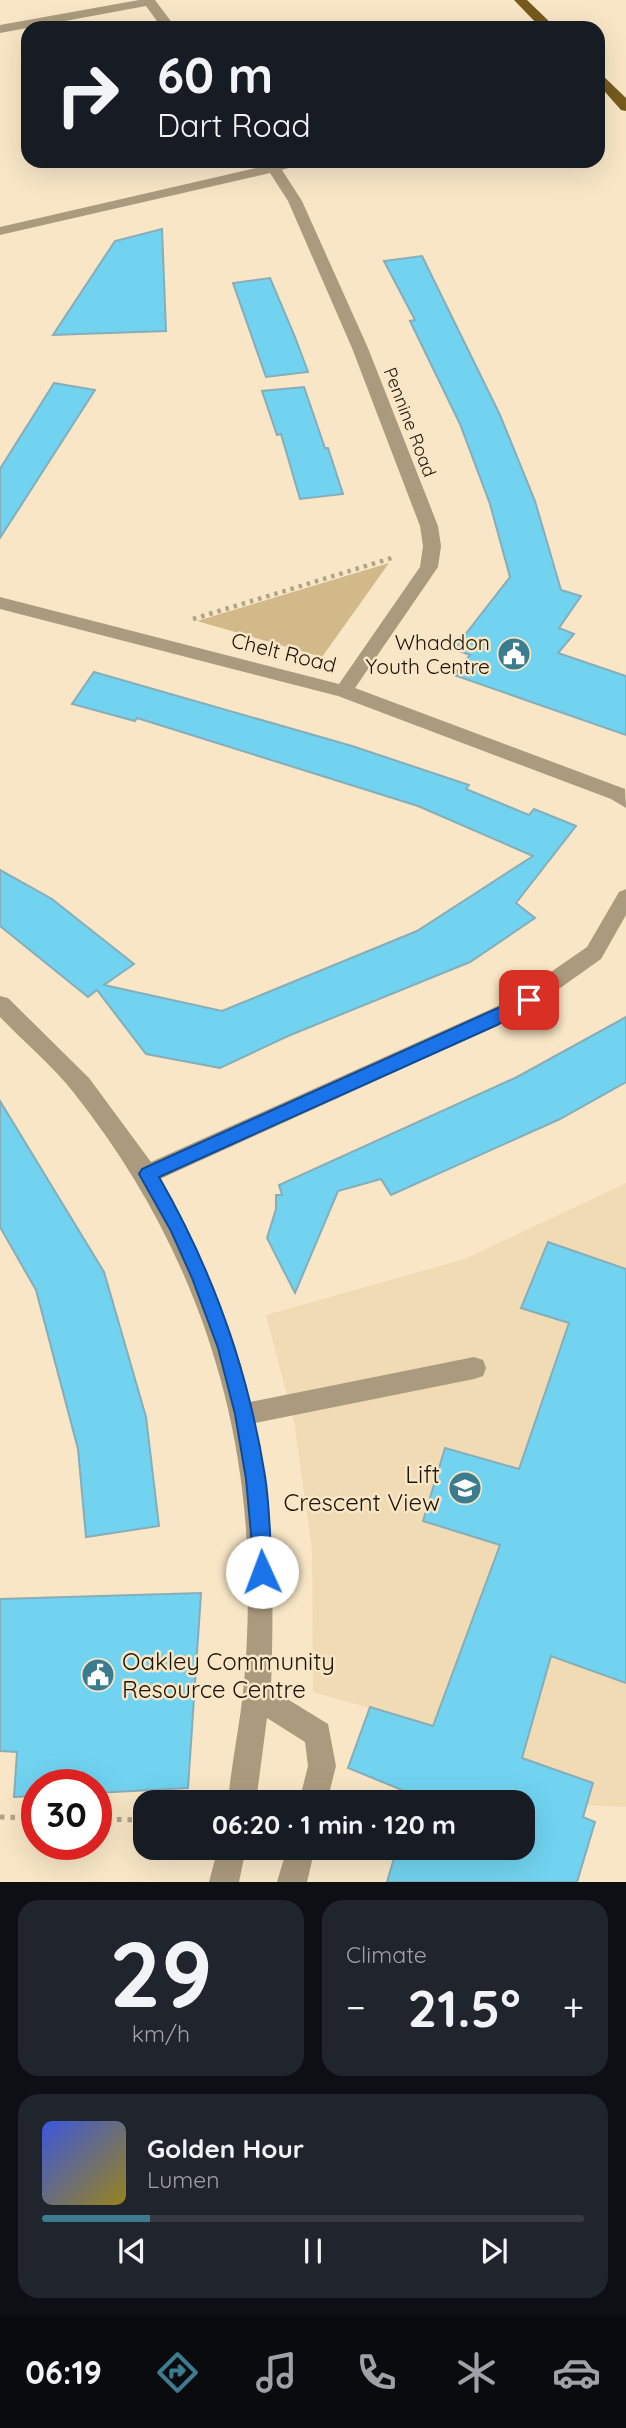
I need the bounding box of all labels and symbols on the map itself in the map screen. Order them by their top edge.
street label: Pennine Road [379,364,441,480]
street label: Chelt Road [229,626,339,678]
place label: Whaddon Youth Centre [365,629,490,679]
public building icon: Whaddon Youth Centre [495,635,533,673]
pin [499,970,559,1030]
place label: Lift Crescent View [284,1459,440,1517]
school or university icon: Lift Crescent View [446,1469,484,1507]
position arrow [225,1535,299,1609]
place label: Oakley Community Resource Centre [122,1646,335,1704]
public building icon: Oakley Community Resource Centre [79,1656,117,1694]
speed limit sign: 30 [21,1769,112,1860]

